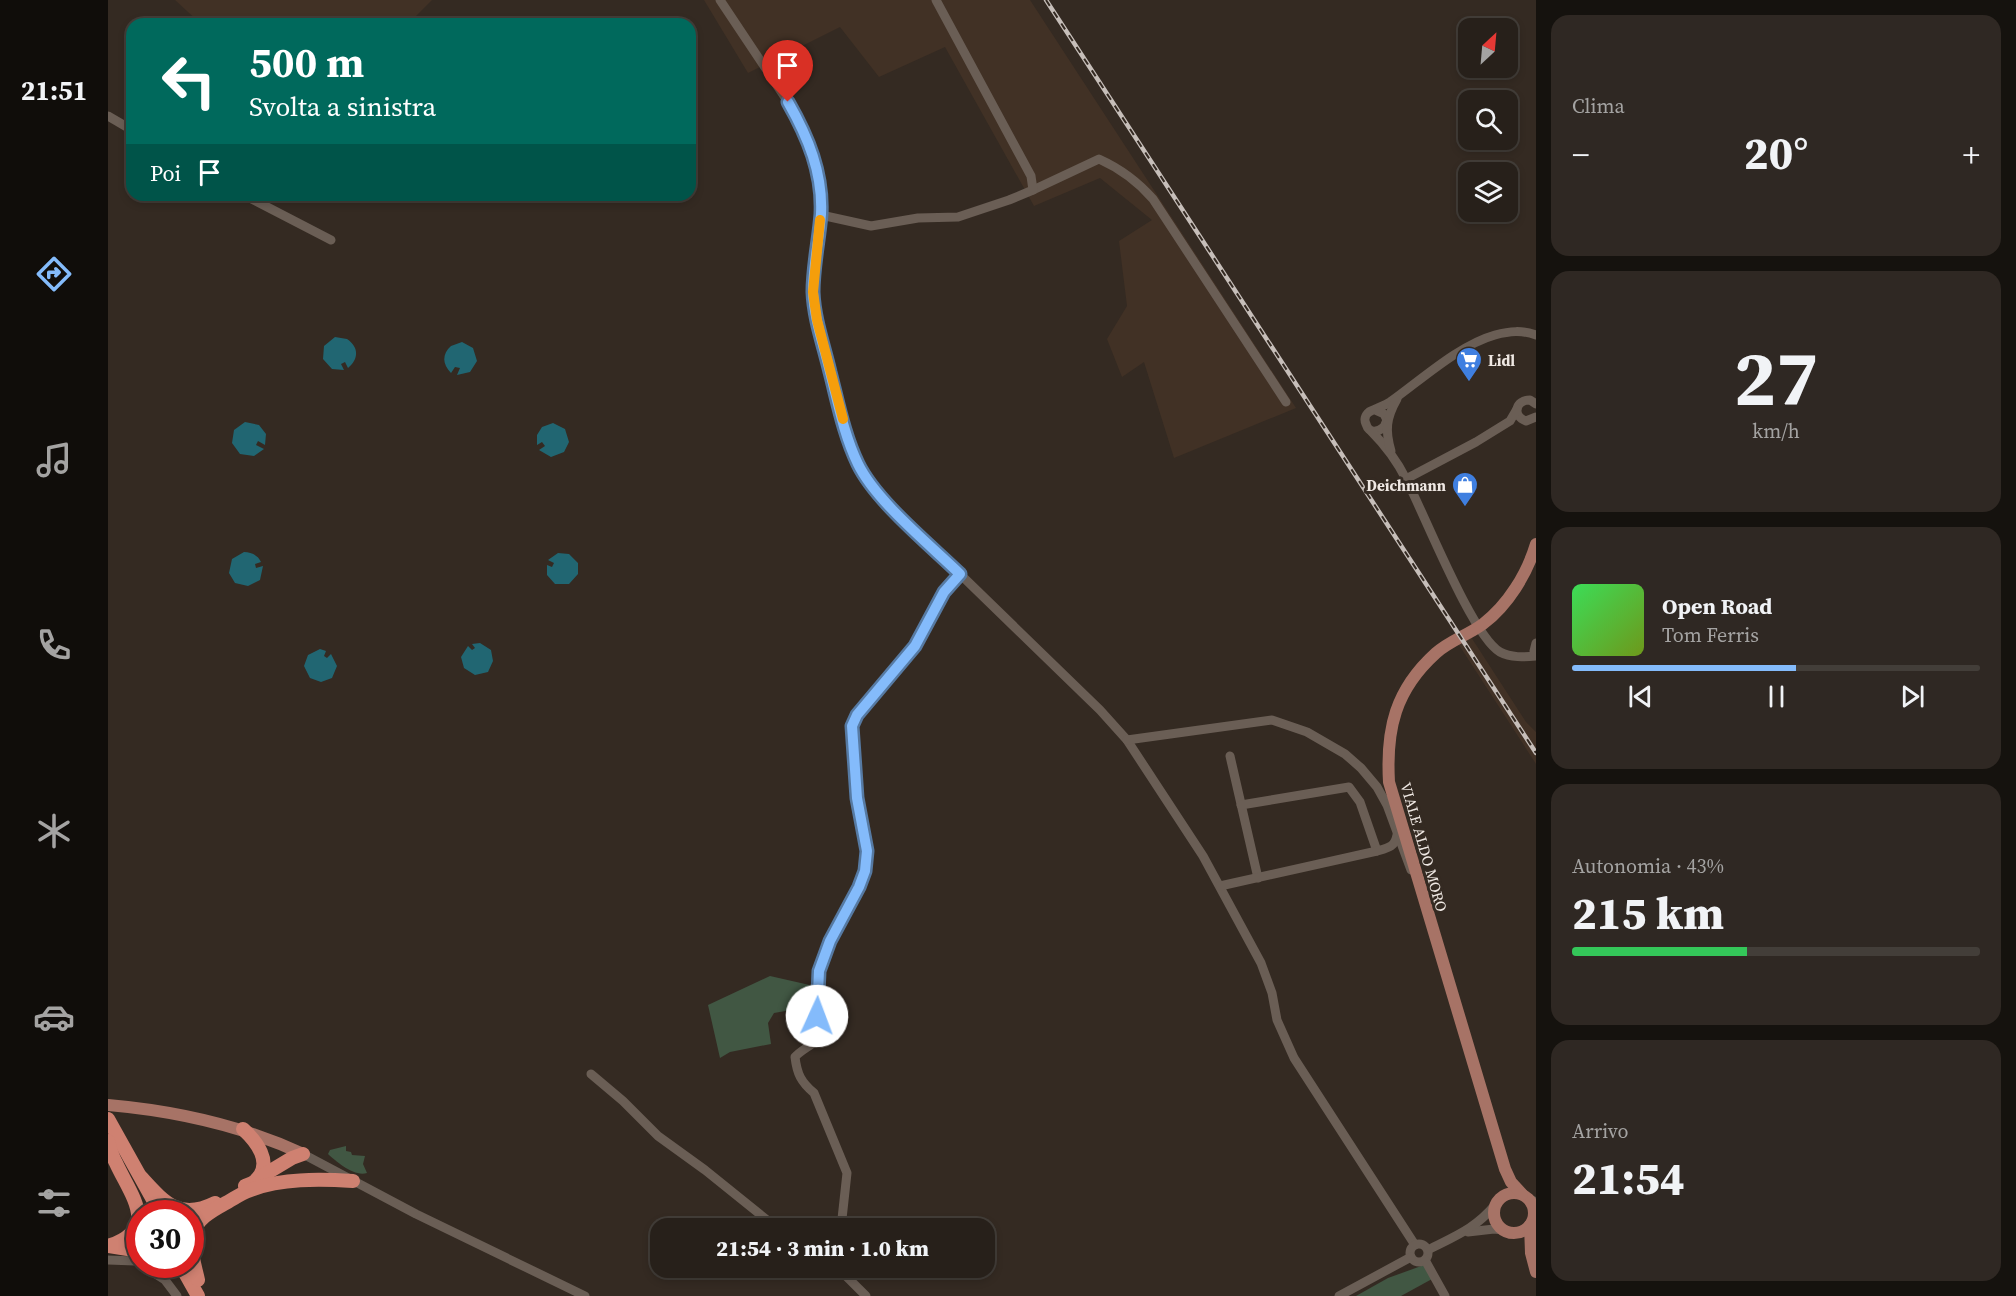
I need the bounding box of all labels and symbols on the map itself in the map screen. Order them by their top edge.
north arrow [1458,18,1518,78]
pin [762,40,813,102]
supermarket icon: Lidl [1454,345,1484,383]
place label: Lidl [1488,350,1515,371]
shop icon: Deichmann [1450,470,1480,508]
place label: Deichmann [1366,475,1446,496]
street label: VIALE ALDO MORO [1396,780,1452,914]
position arrow [785,984,849,1048]
speed limit sign: 30 [126,1200,204,1278]

